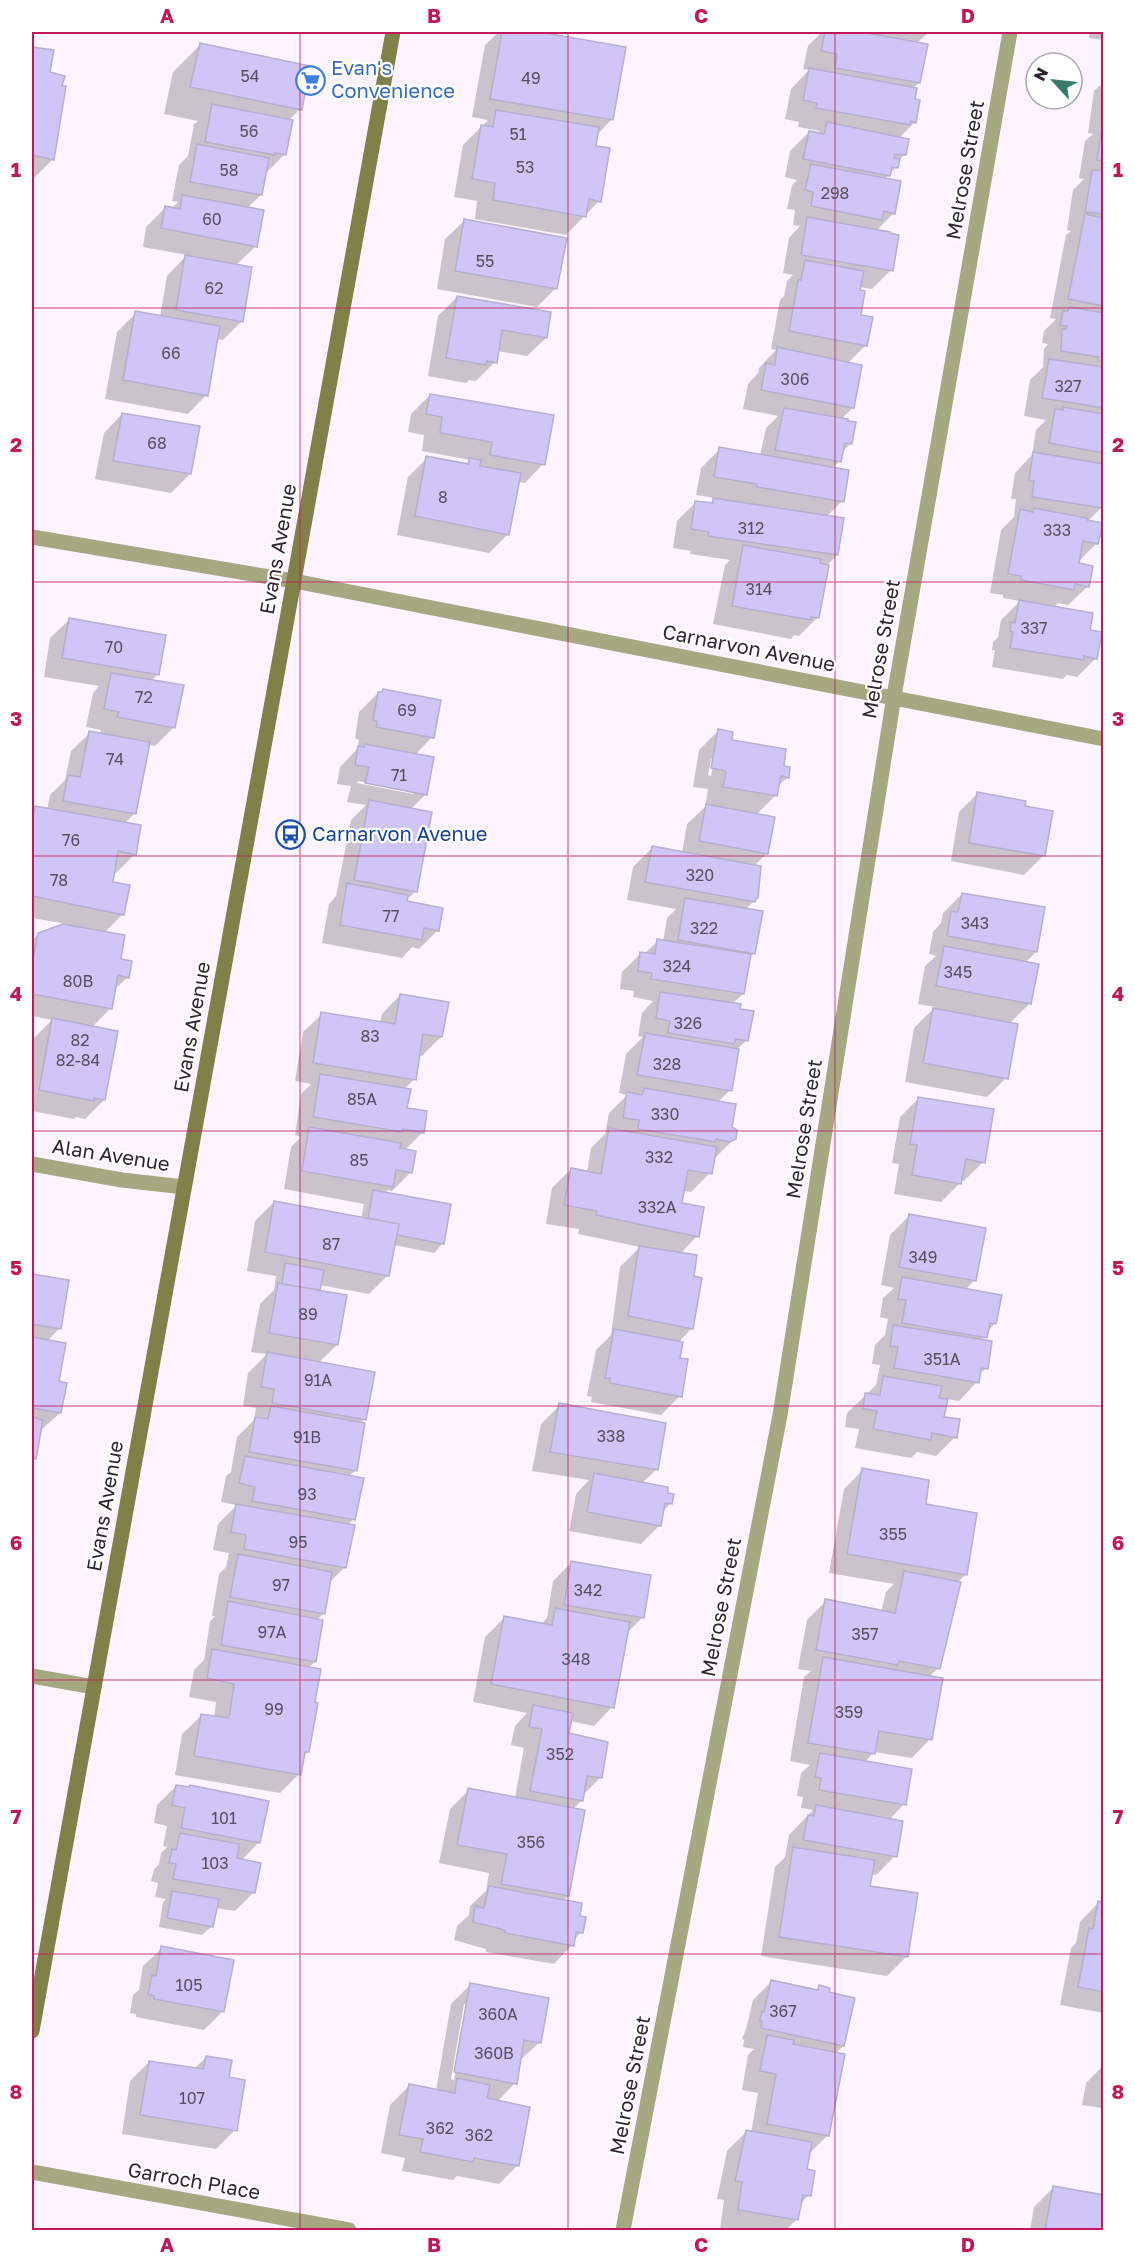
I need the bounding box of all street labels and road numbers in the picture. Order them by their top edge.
street label: Melrose Street [940,98,988,241]
street label: Evans Avenue [254,482,300,616]
street label: Melrose Street [856,577,904,720]
street label: Carnarvon Avenue [661,619,838,676]
street label: Evans Avenue [168,960,214,1094]
street label: Melrose Street [780,1057,826,1200]
street label: Alan Avenue [51,1133,172,1175]
street label: Evans Avenue [81,1439,127,1573]
street label: Melrose Street [695,1535,745,1678]
street label: Melrose Street [604,2013,654,2156]
street label: Garroch Place [126,2157,262,2203]

